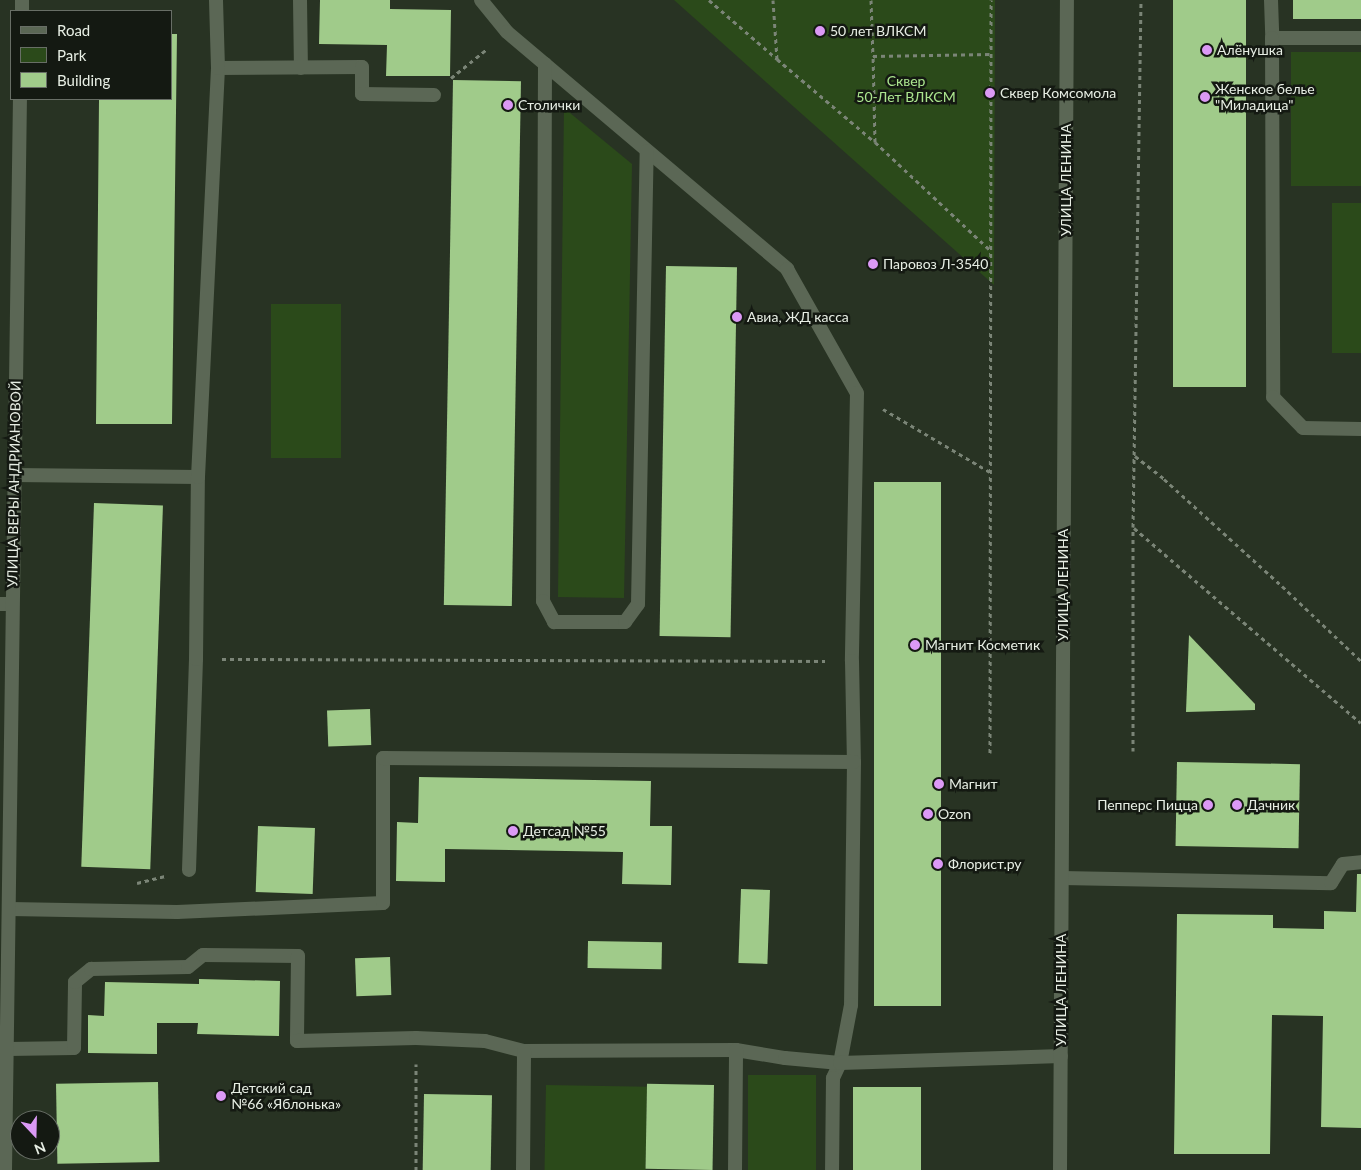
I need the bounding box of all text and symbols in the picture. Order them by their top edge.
legend [10,10,172,100]
text: Road [57,21,90,39]
place label: 50 лет ВЛКСМ [830,23,926,39]
marker: 50 лет ВЛКСМ [814,25,826,37]
place label: Алёнушка [1217,42,1283,58]
marker: Алёнушка [1201,44,1213,56]
text: Park [57,46,86,64]
text: Building [57,71,110,89]
park label: Сквер 50-Лет ВЛКСМ [856,73,956,105]
place label: Женское белье "Миладица" [1215,81,1315,114]
place label: Сквер Комсомола [1000,85,1116,101]
marker: Сквер Комсомола [984,87,996,99]
marker: Женское белье "Миладица" [1199,91,1211,103]
place label: Столички [518,97,580,113]
marker: Столички [502,99,514,111]
street label: УЛИЦА ЛЕНИНА [1058,124,1074,236]
place label: Паровоз Л-3540 [883,256,988,272]
marker: Паровоз Л-3540 [867,258,879,270]
place label: Авиа, ЖД касса [747,309,849,325]
marker: Авиа, ЖД касса [731,311,743,323]
street label: УЛИЦА ВЕРЫ АНДРИАНОВОЙ [4,380,24,588]
street label: УЛИЦА ЛЕНИНА [1055,529,1071,641]
place label: Магнит Косметик [925,637,1040,653]
marker: Магнит Косметик [909,639,921,651]
place label: Магнит [949,776,998,792]
marker: Магнит [933,778,945,790]
place label: Пепперс Пицца [1097,797,1198,813]
place label: Дачник [1247,797,1295,813]
marker: Пепперс Пицца [1202,799,1214,811]
marker: Дачник [1231,799,1243,811]
place label: Ozon [938,806,971,822]
marker: Ozon [922,808,934,820]
place label: Детсад №55 [523,823,606,839]
marker: Детсад №55 [507,825,519,837]
place label: Флорист.ру [948,856,1022,872]
marker: Флорист.ру [932,858,944,870]
street label: УЛИЦА ЛЕНИНА [1053,934,1069,1046]
place label: Детский сад №66 «Яблонька» [231,1080,341,1112]
marker: Детский сад №66 «Яблонька» [215,1090,227,1102]
north arrow [10,1110,60,1160]
text: N [32,1139,48,1158]

